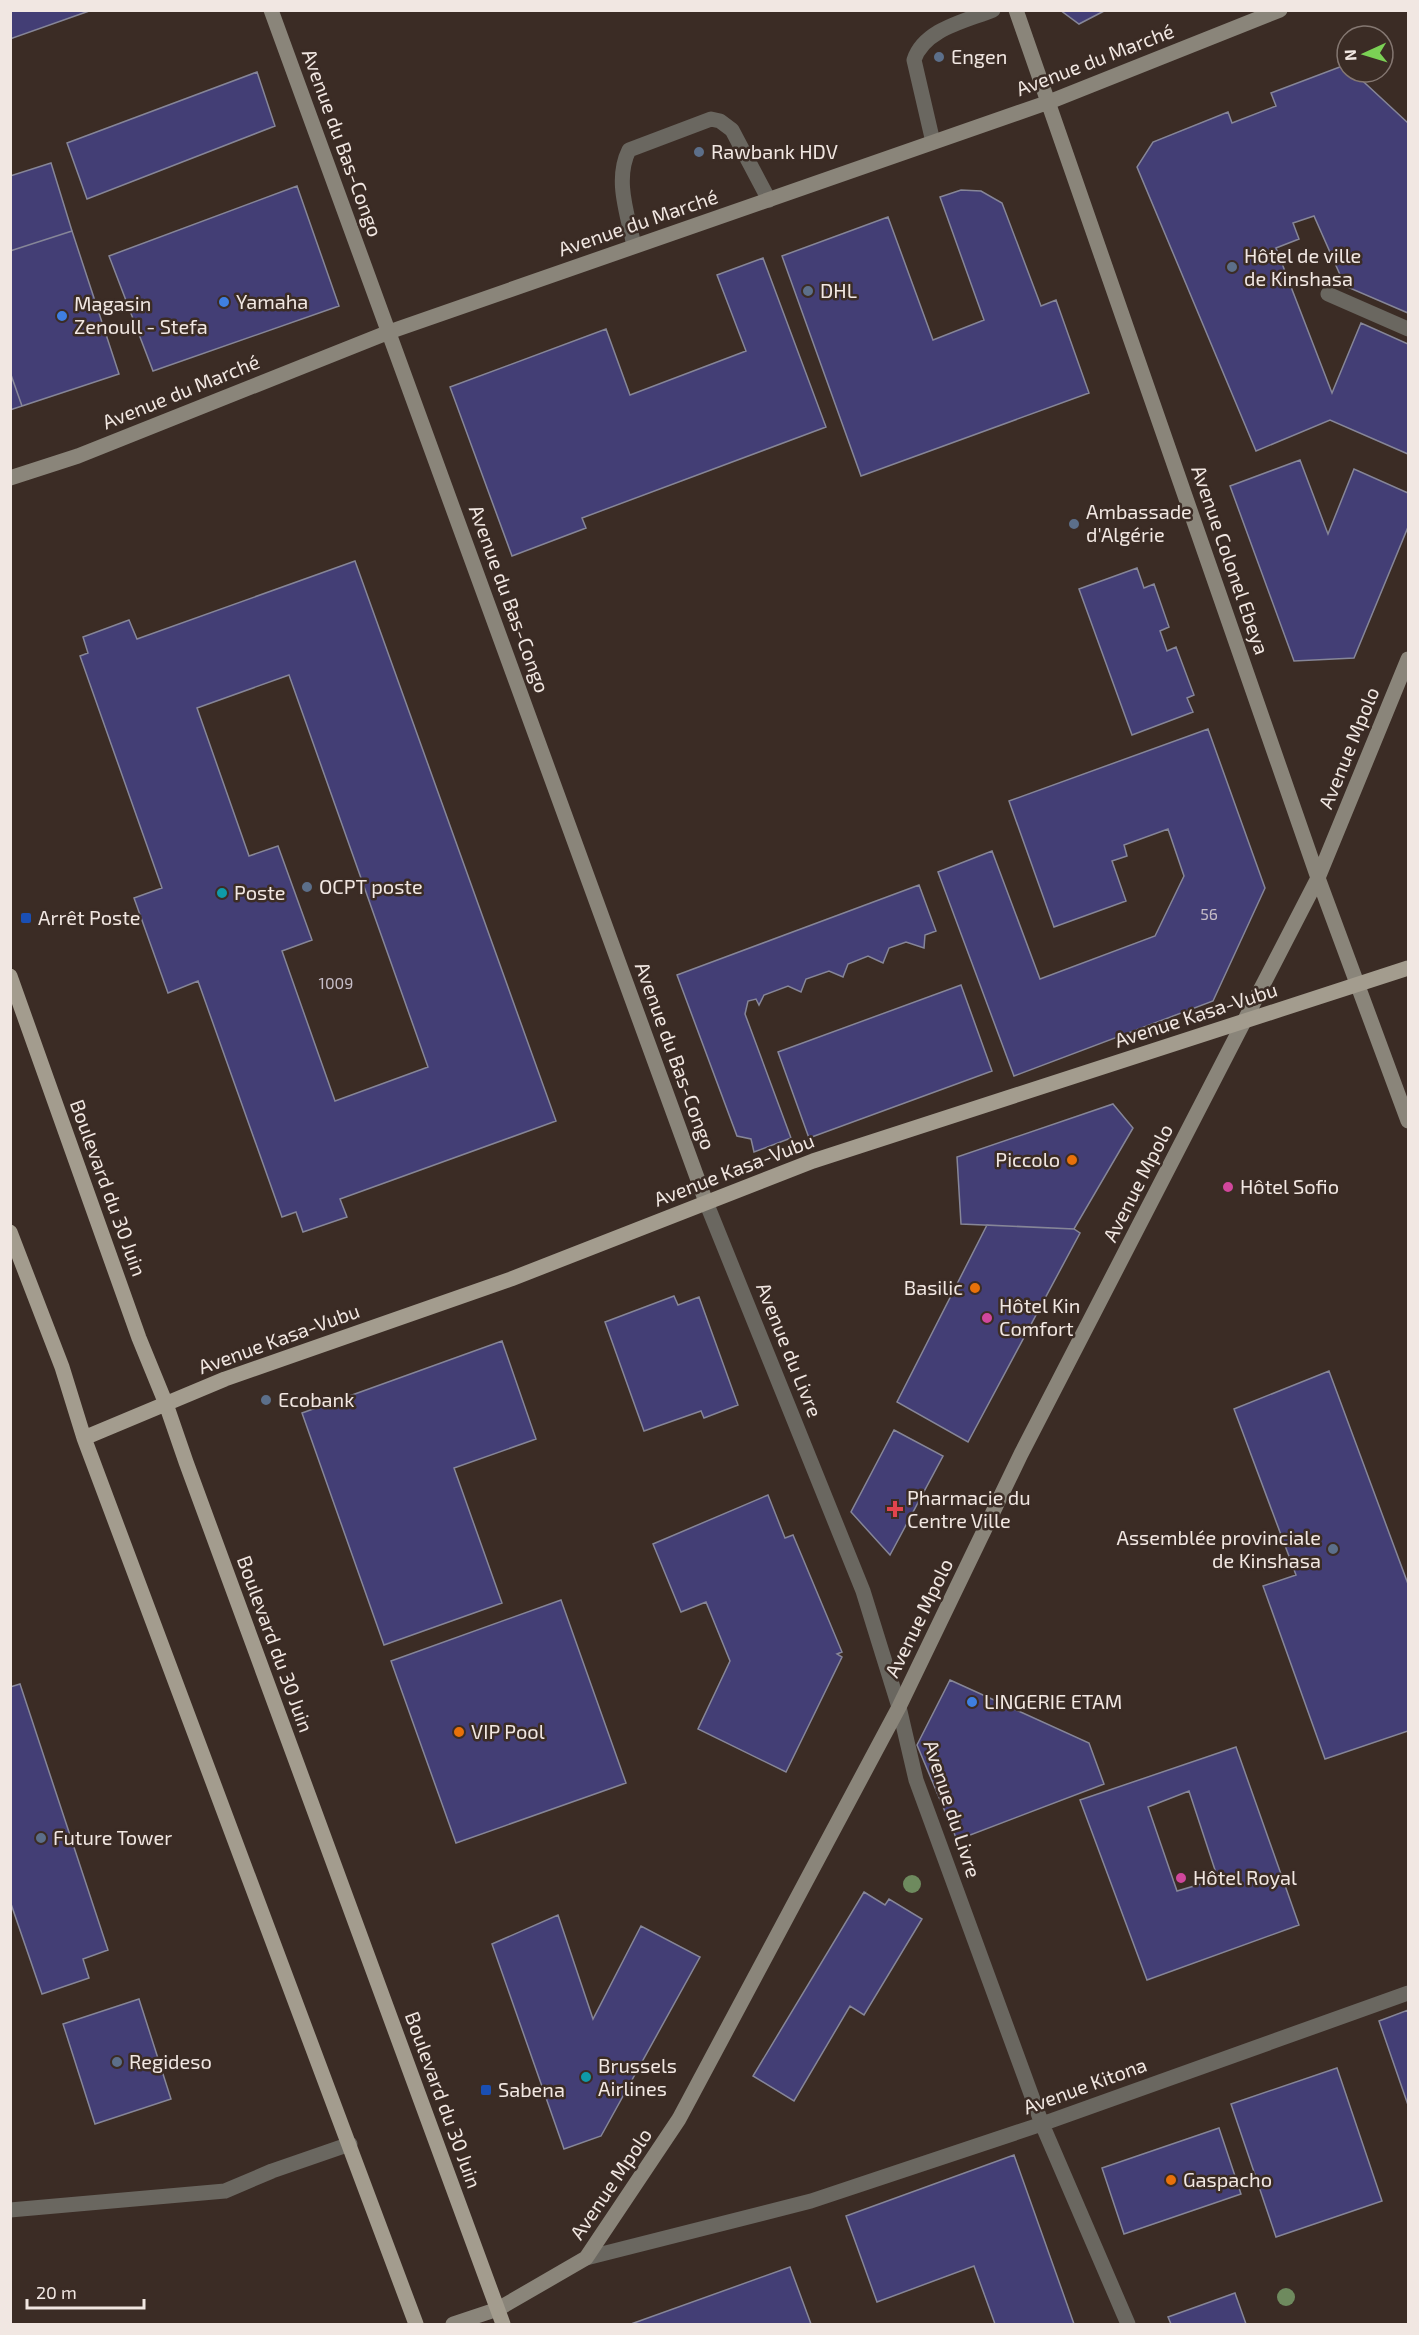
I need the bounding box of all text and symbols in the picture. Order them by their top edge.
street label: Avenue du Marché [1012,18,1177,100]
north arrow [1335,24,1395,84]
place label: Engen [951,44,1007,68]
street label: Avenue du Bas-Congo [298,45,388,240]
text: N [1340,49,1359,62]
marker: Engen [932,50,946,64]
place label: Rawbank HDV [711,139,838,163]
marker: Rawbank HDV [692,145,706,159]
street label: Avenue du Marché [555,183,721,261]
place label: Hôtel de ville de Kinshasa [1244,243,1361,290]
marker: Hôtel de ville de Kinshasa [1225,260,1239,274]
place label: DHL [820,278,857,302]
marker: DHL [801,284,815,298]
place label: Yamaha [236,289,308,313]
place label: Magasin Zenoull - Stefa [74,291,208,338]
marker: Yamaha [217,295,231,309]
marker: Magasin Zenoull - Stefa [55,309,69,323]
street label: Avenue du Marché [99,349,263,434]
street label: Avenue Colonel Ebeya [1187,462,1275,657]
place label: Ambassade d'Algérie [1086,499,1192,546]
street label: Avenue du Bas-Congo [465,501,555,696]
marker: Ambassade d'Algérie [1067,517,1081,531]
street label: Avenue Mpolo [1313,683,1383,812]
place label: OCPT poste [319,874,423,898]
place label: Poste [234,880,286,904]
marker: OCPT poste [300,880,314,894]
marker: Poste [215,886,229,900]
house number: 56 [1200,904,1218,923]
place label: Arrêt Poste [38,905,141,929]
marker: Arrêt Poste [19,911,33,925]
street label: Avenue du Bas-Congo [631,958,721,1153]
house number: 1009 [319,973,353,992]
street label: Avenue Kasa-Vubu [1111,976,1280,1052]
street label: Boulevard du 30 Juin [66,1096,152,1279]
street label: Avenue Mpolo [1097,1120,1177,1246]
street label: Avenue Kasa-Vubu [650,1127,817,1211]
place label: Piccolo [995,1147,1060,1171]
marker: Piccolo [1065,1153,1079,1167]
place label: Hôtel Sofio [1240,1174,1339,1198]
marker: Hôtel Sofio [1221,1180,1235,1194]
place label: Basilic [904,1275,963,1299]
street label: Avenue du Livre [752,1279,828,1420]
marker: Basilic [968,1281,982,1295]
place label: Hôtel Kin Comfort [999,1293,1080,1340]
street label: Avenue Kasa-Vubu [195,1298,363,1378]
marker: Hôtel Kin Comfort [980,1311,994,1325]
place label: Ecobank [278,1387,354,1411]
marker: Ecobank [259,1393,273,1407]
place label: Pharmacie du Centre Ville [907,1485,1031,1532]
marker: Pharmacie du Centre Ville [888,1502,902,1516]
place label: Assemblée provinciale de Kinshasa [1117,1525,1321,1572]
marker: Assemblée provinciale de Kinshasa [1326,1542,1340,1556]
street label: Boulevard du 30 Juin [233,1552,319,1735]
street label: Avenue Mpolo [879,1554,957,1681]
place label: LINGERIE ETAM [984,1689,1122,1713]
marker: LINGERIE ETAM [965,1695,979,1709]
place label: VIP Pool [471,1719,545,1743]
marker: VIP Pool [452,1725,466,1739]
street label: Avenue du Livre [919,1737,986,1880]
place label: Future Tower [53,1825,172,1849]
marker: Future Tower [34,1831,48,1845]
place label: Hôtel Royal [1193,1865,1297,1889]
marker: Hôtel Royal [1174,1871,1188,1885]
street label: Boulevard du 30 Juin [401,2008,487,2191]
place label: Regideso [129,2049,212,2073]
street label: Avenue Kitona [1020,2052,1150,2119]
place label: Brussels Airlines [598,2053,677,2100]
marker: Regideso [110,2055,124,2069]
marker: Brussels Airlines [579,2070,593,2084]
place label: Sabena [498,2077,565,2101]
marker: Sabena [479,2083,493,2097]
street label: Avenue Mpolo [564,2123,656,2244]
place label: Gaspacho [1183,2167,1272,2191]
marker: Gaspacho [1164,2173,1178,2187]
scale bar [27,2272,144,2310]
text: 20 m [36,2281,77,2303]

